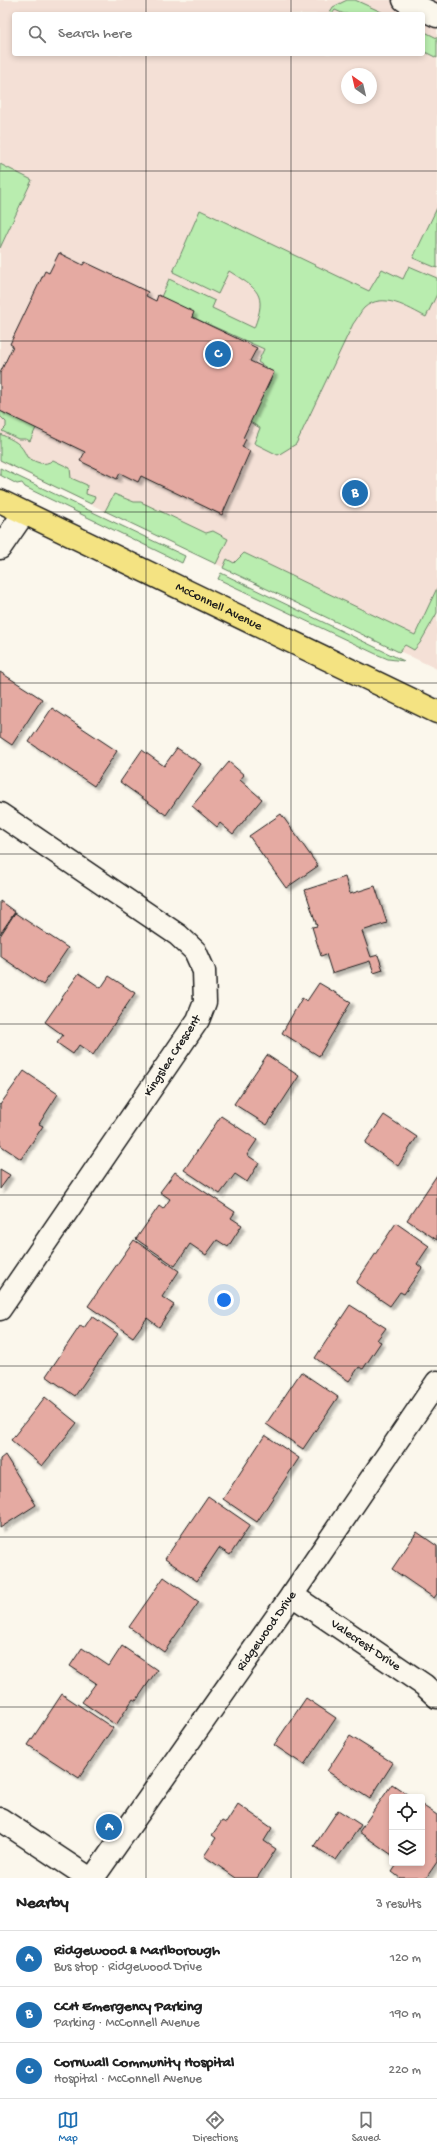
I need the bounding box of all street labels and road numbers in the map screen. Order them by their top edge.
street label: McConnell Avenue [173,579,265,634]
street label: Kingslea Crescent [141,1011,206,1099]
street label: Ridgewood Drive [234,1588,300,1674]
street label: Valecrest Drive [327,1615,404,1674]

